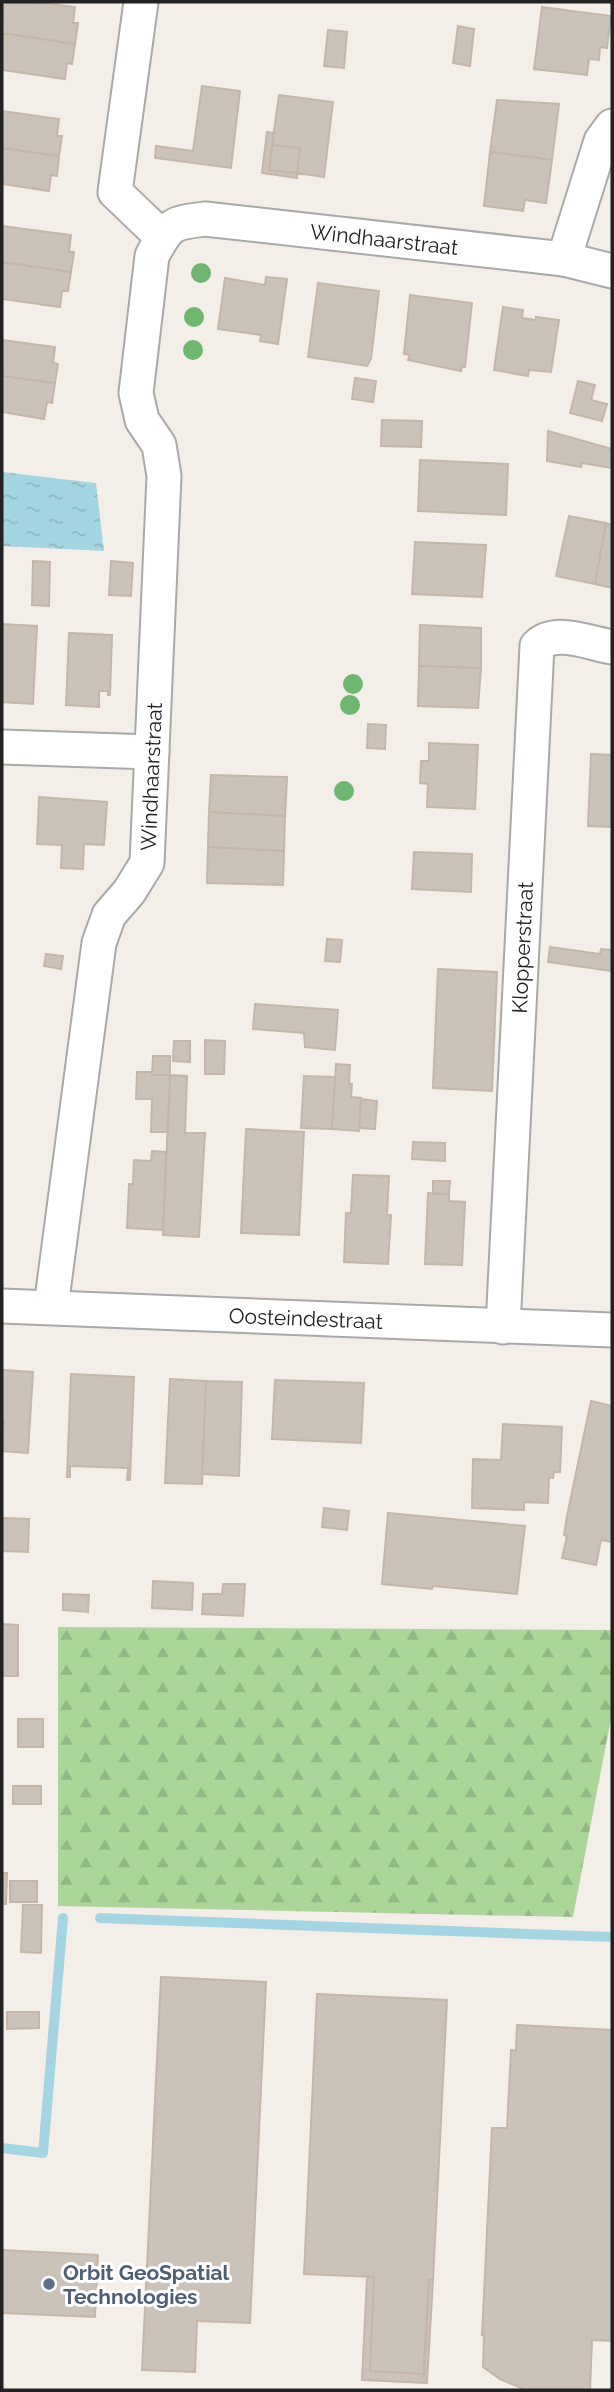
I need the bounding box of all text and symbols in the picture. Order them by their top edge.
street label: Windhaarstraat [309,218,459,260]
street label: Windhaarstraat [135,702,167,851]
street label: Klopperstraat [506,881,538,1014]
street label: Oosteindestraat [228,1302,383,1333]
place label: Orbit GeoSpatial Technologies [63,2260,230,2309]
marker: Orbit GeoSpatial Technologies [41,2276,57,2292]

